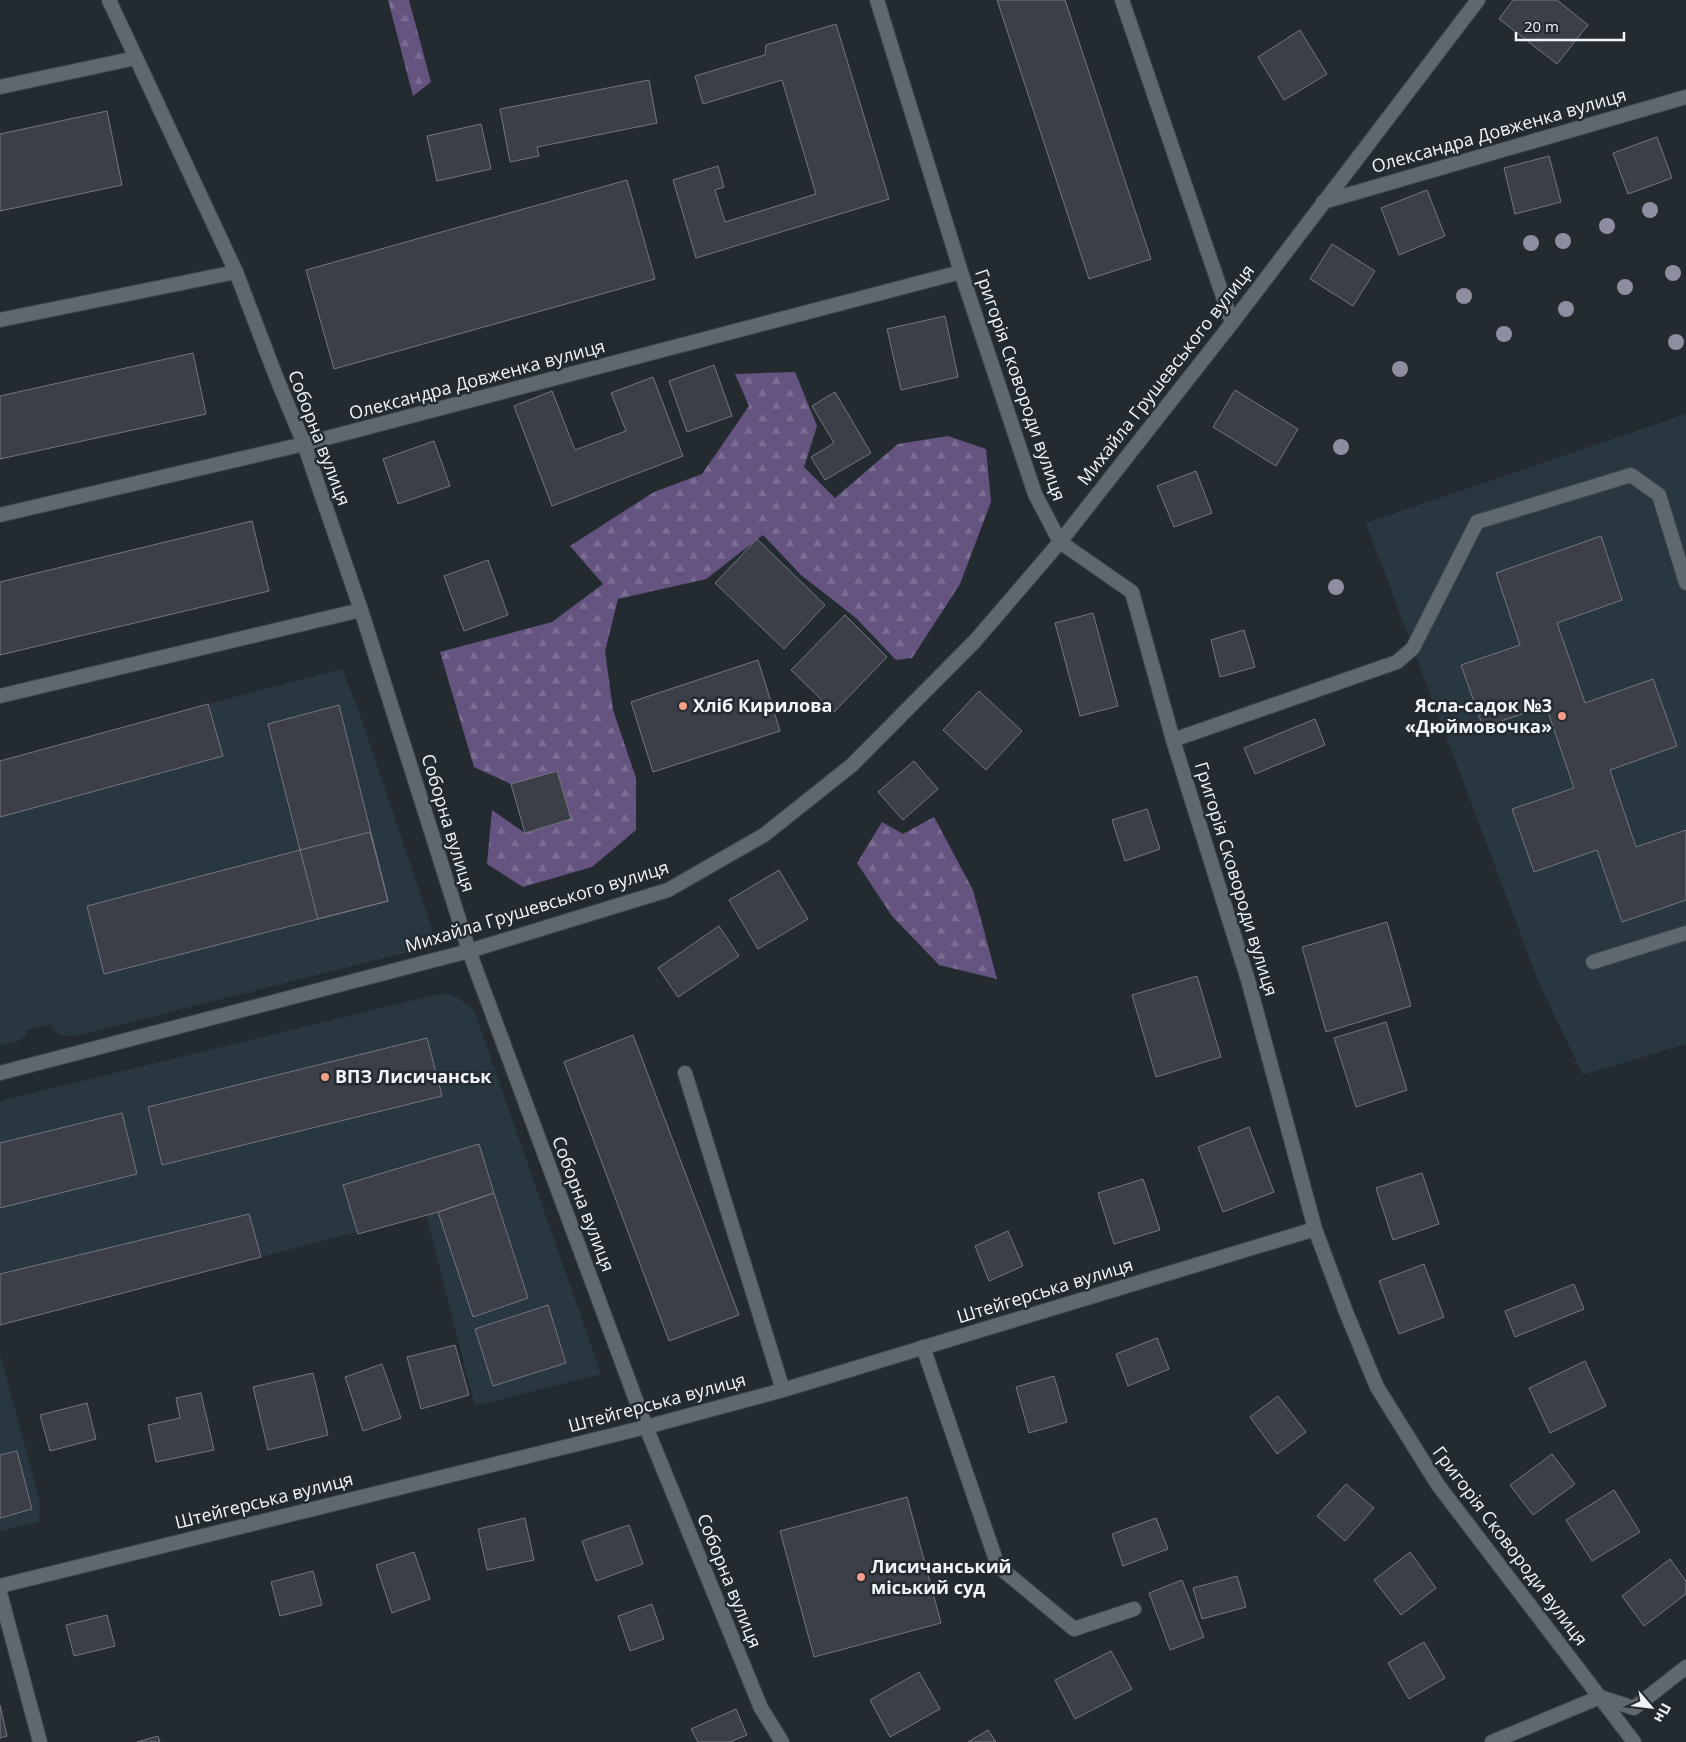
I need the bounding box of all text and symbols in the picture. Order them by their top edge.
scale bar [1516,10,1624,42]
text: 20 m [1524,16,1559,36]
street label: Олександра Довженка вулиця [1368,82,1629,178]
street label: Михайла Грушевського вулиця [1071,259,1259,490]
street label: Григорія Сковороди вулиця [970,265,1072,504]
street label: Олександра Довженка вулиця [346,333,607,425]
street label: Соборна вулиця [283,367,357,509]
place label: Хліб Кирилова [693,693,832,717]
place label: Ясла-садок №3 «Дюймовочка» [1405,693,1552,738]
marker: Хліб Кирилова [677,700,689,712]
marker: Ясла-садок №3 «Дюймовочка» [1556,710,1568,722]
street label: Соборна вулиця [417,751,481,895]
street label: Григорія Сковороди вулиця [1190,759,1284,999]
street label: Михайла Грушевського вулиця [402,854,671,958]
place label: ВПЗ Лисичанськ [335,1064,492,1088]
marker: ВПЗ Лисичанськ [319,1071,331,1083]
street label: Соборна вулиця [547,1133,621,1275]
street label: Штейгерська вулиця [954,1252,1136,1328]
street label: Штейгерська вулиця [565,1367,748,1437]
street label: Григорія Сковороди вулиця [1428,1441,1594,1650]
street label: Штейгерська вулиця [172,1466,355,1534]
street label: Соборна вулиця [692,1510,768,1651]
place label: Лисичанський міський суд [871,1554,1012,1599]
marker: Лисичанський міський суд [855,1571,867,1583]
north arrow [1626,1682,1676,1732]
text: Пн [1650,1700,1676,1726]

